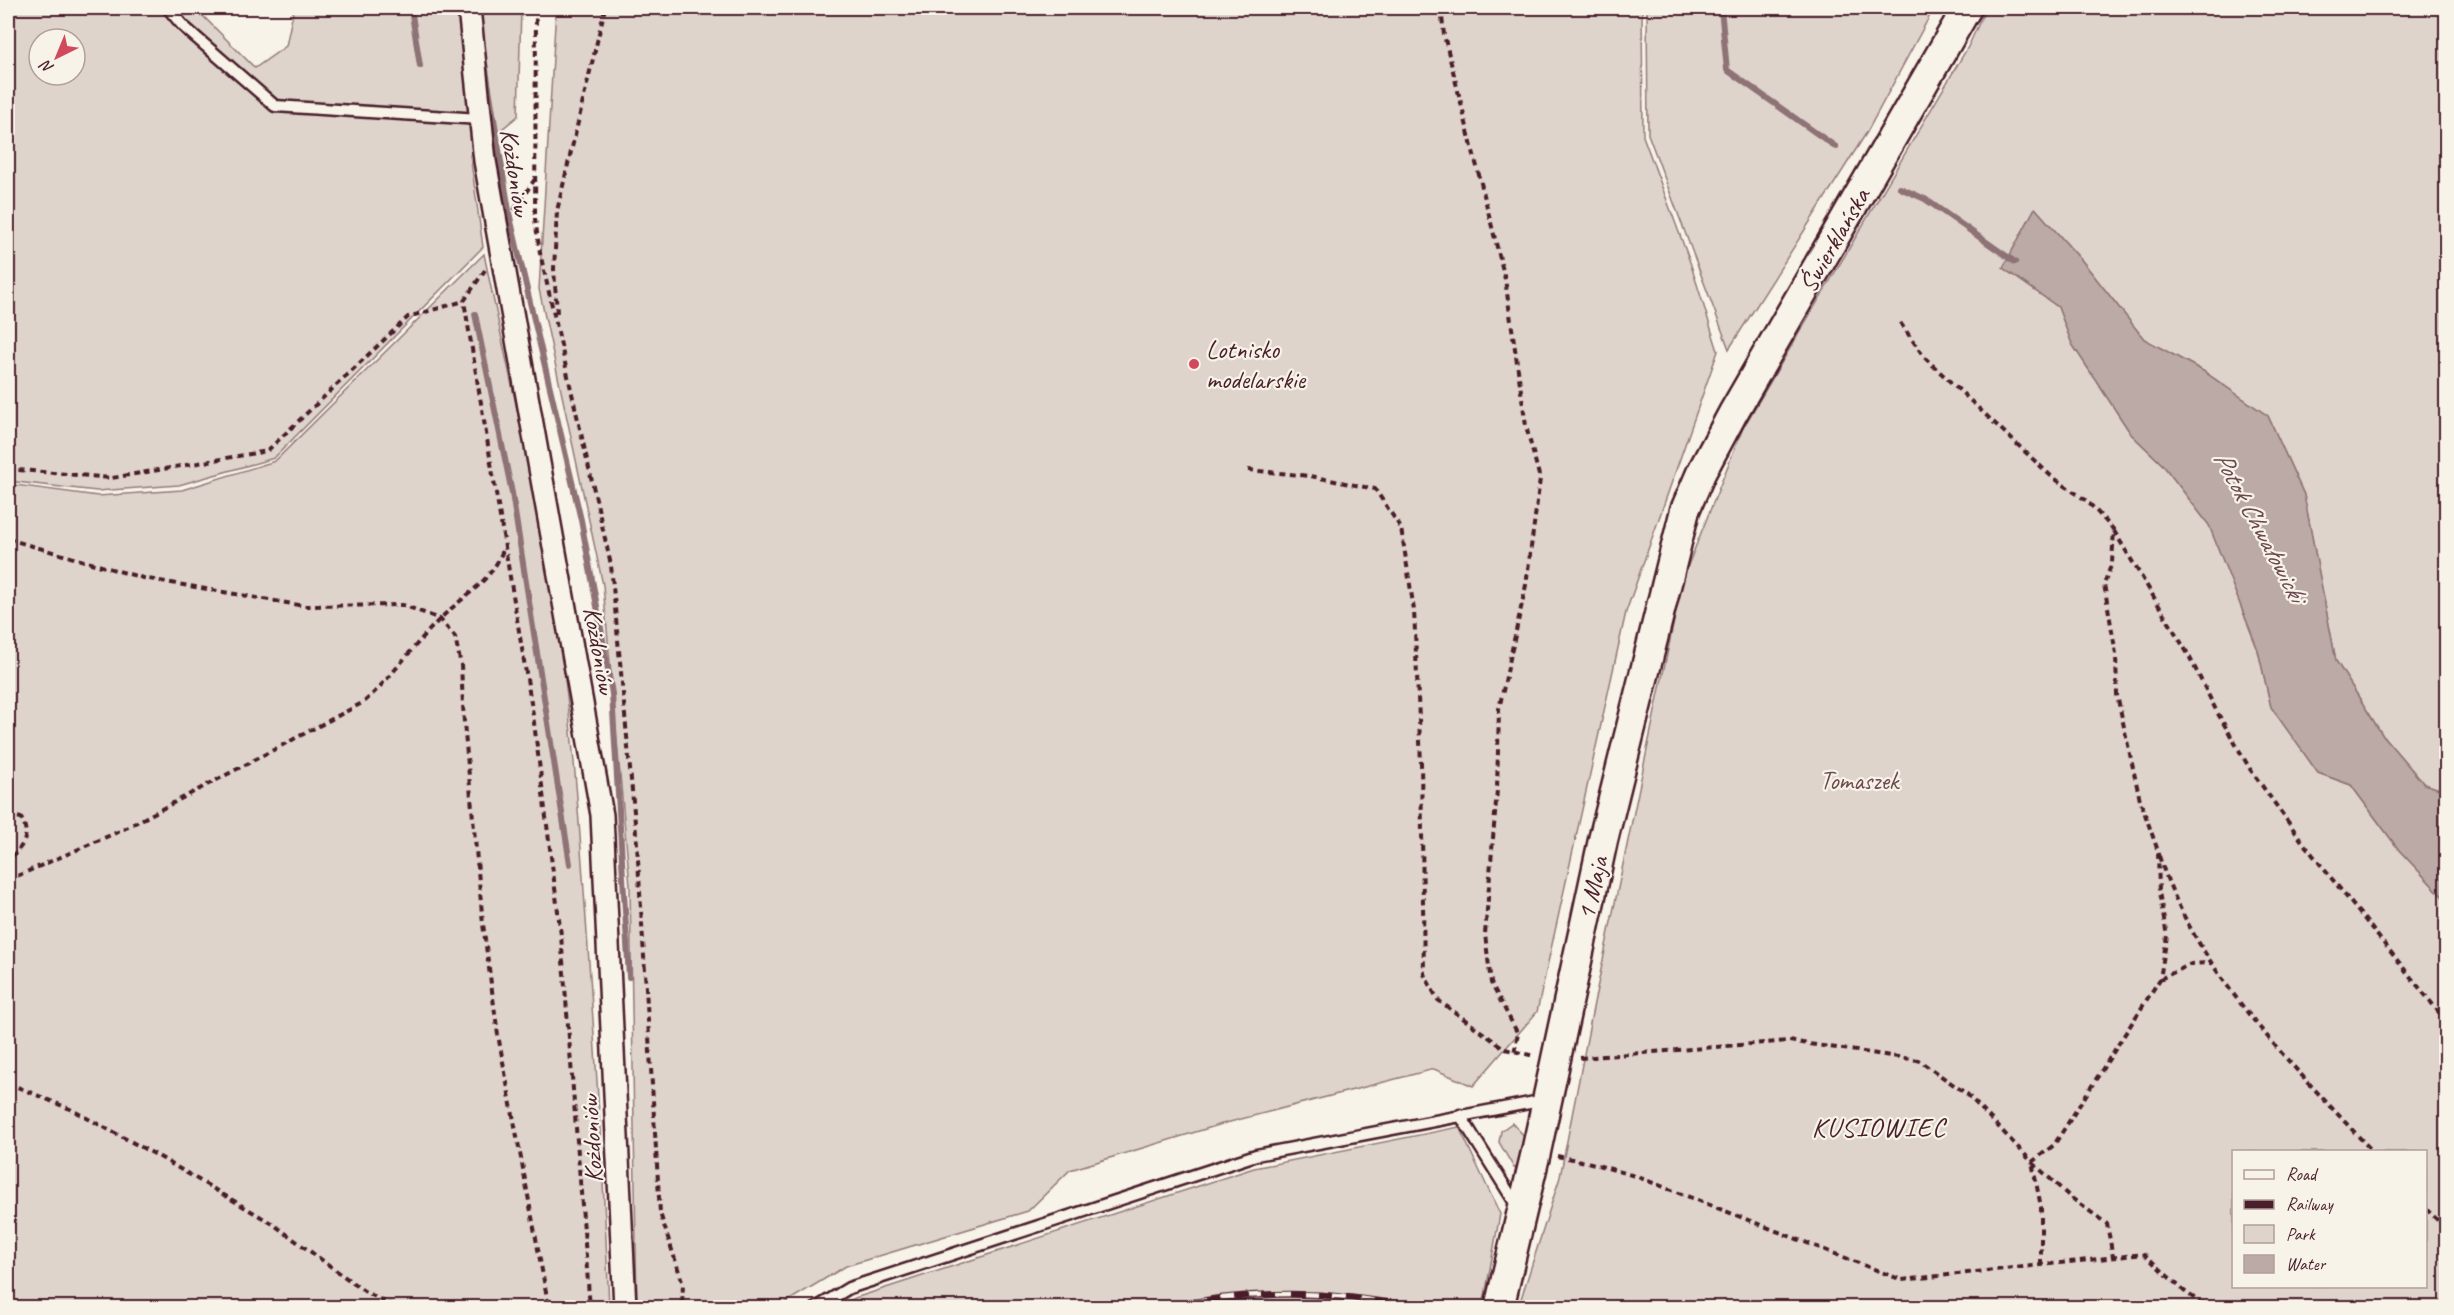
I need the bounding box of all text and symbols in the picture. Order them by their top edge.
north arrow [27,27,87,87]
text: N [35,54,58,78]
street label: Kożdoniów [492,126,539,220]
street label: Świerklańska [1791,181,1878,298]
place label: Lotnisko modelarskie [1206,333,1307,396]
marker: Lotnisko modelarskie [1187,357,1201,371]
water label: Potok Chwałowicki [2206,445,2317,613]
street label: Kożdoniów [576,604,624,699]
park label: Tomaszek [1820,764,1901,797]
street label: 1 Maja [1569,852,1616,923]
street label: Kożdoniów [573,1092,610,1184]
district label: KUSIOWIEC [1812,1110,1948,1144]
legend [2232,1150,2427,1288]
text: Road [2286,1163,2319,1185]
text: Railway [2286,1193,2334,1215]
text: Park [2286,1223,2316,1245]
text: Water [2286,1253,2327,1275]

